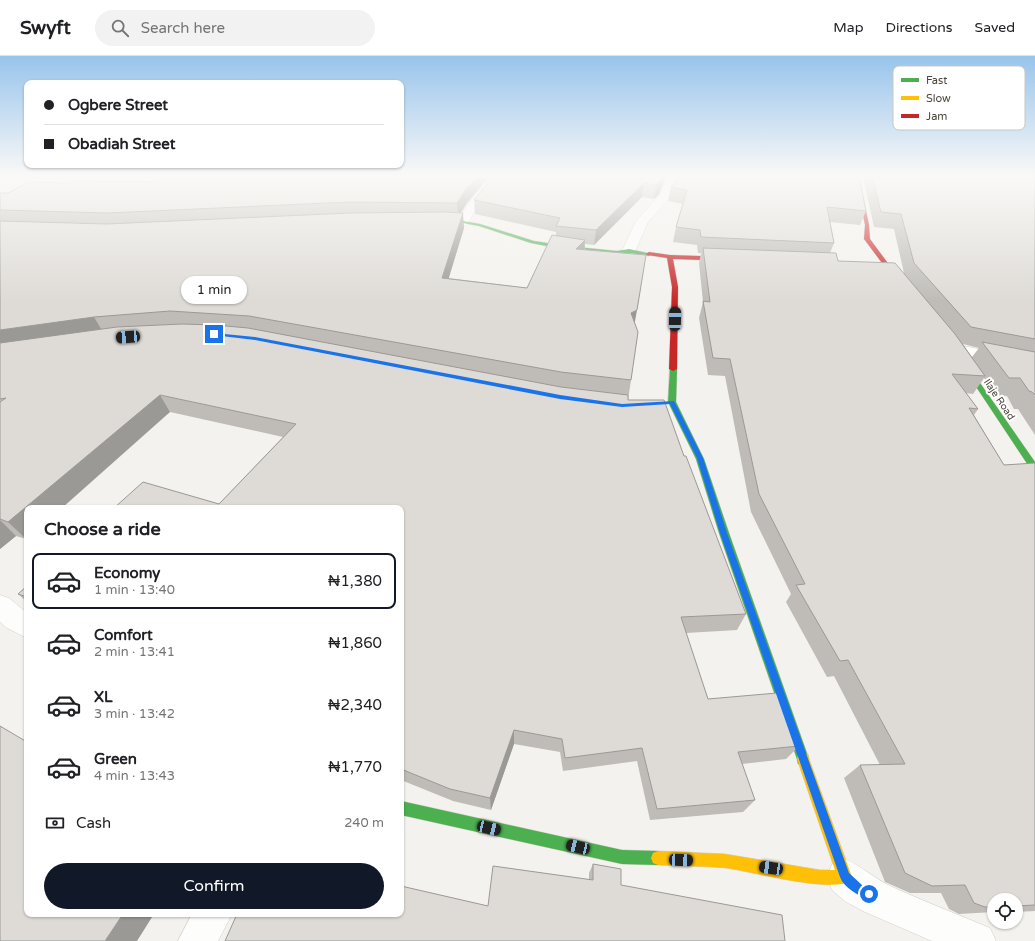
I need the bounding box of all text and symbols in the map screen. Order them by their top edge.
search box [95,10,375,46]
text: Swyft [20,17,71,39]
icon: search [109,17,131,39]
text: Search here [141,19,225,37]
text: Map [833,19,864,36]
text: Directions [886,19,953,36]
text: Saved [975,19,1015,36]
legend [893,66,1025,130]
text: Fast [926,74,947,87]
text: Slow [926,92,951,105]
text: Ogbere Street [68,96,168,114]
text: Jam [926,110,947,123]
text: Obadiah Street [68,135,175,153]
callout: 1 min [181,276,247,304]
text: 1 min [197,282,231,298]
car [669,307,681,331]
route end [205,325,223,343]
car [116,330,140,344]
street label: Ilaje Road [981,377,1017,422]
text: Choose a ride [44,518,161,540]
icon: car [46,563,82,599]
text: Economy [94,564,160,582]
text: ₦1,380 [328,572,382,590]
text: 1 min · 13:40 [94,582,175,598]
icon: car [46,625,82,661]
text: Comfort [94,626,153,644]
text: ₦1,860 [328,634,382,652]
text: 2 min · 13:41 [94,644,175,660]
icon: car [46,687,82,723]
text: XL [94,688,113,706]
text: ₦2,340 [328,696,382,714]
text: 3 min · 13:42 [94,706,175,722]
icon: car [46,749,82,785]
text: Green [94,750,137,768]
text: ₦1,770 [328,758,382,776]
text: 4 min · 13:43 [94,768,175,784]
icon: cash [44,812,66,834]
text: Cash [76,814,111,832]
text: 240 m [344,815,384,831]
car [476,819,502,837]
car [565,838,591,856]
car [669,854,693,866]
car [758,860,784,876]
button: Confirm [44,863,384,909]
route start [860,885,878,903]
map controls [987,893,1023,929]
button: locate [987,893,1023,929]

